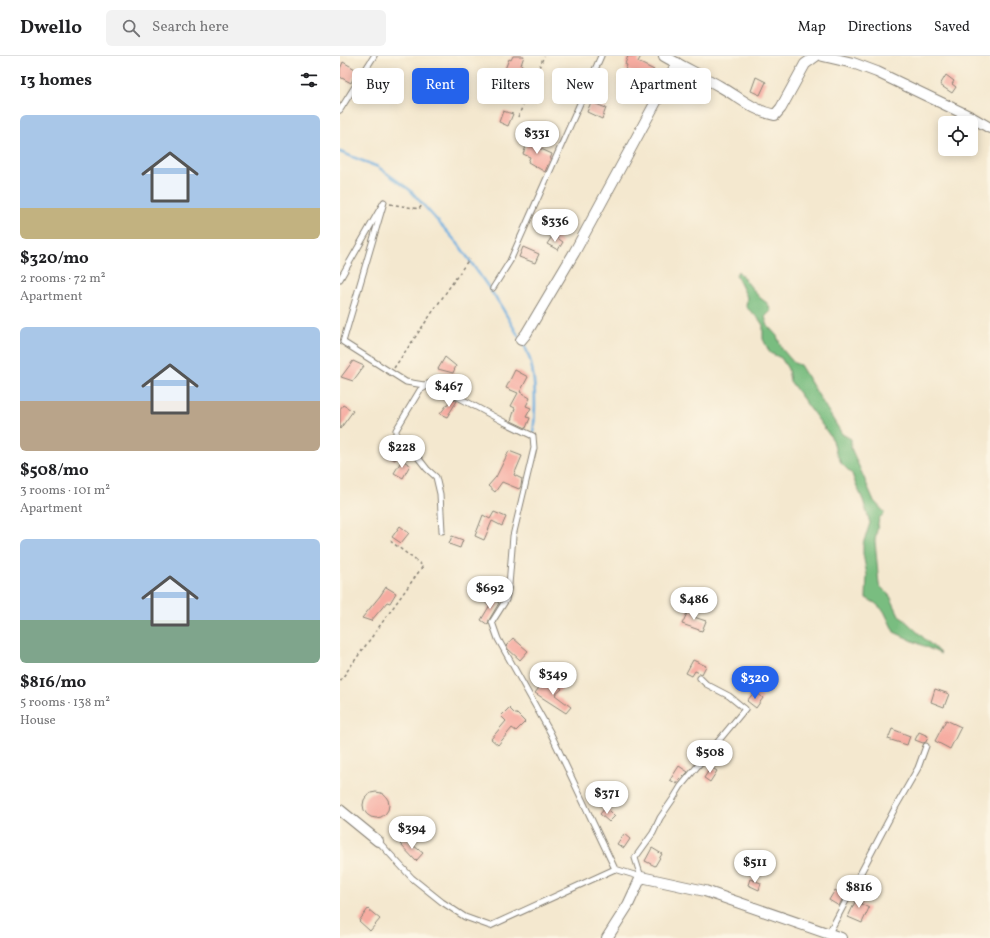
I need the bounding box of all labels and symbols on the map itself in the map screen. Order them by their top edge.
pin: $331 [513,121,561,155]
pin: $336 [531,209,579,243]
pin: $467 [425,374,473,408]
pin: $228 [378,435,426,469]
pin: $692 [466,576,514,610]
pin: $486 [670,587,718,621]
pin: $349 [529,662,577,696]
pin: $320 [731,666,779,700]
pin: $508 [686,740,734,774]
pin: $371 [583,781,631,815]
pin: $394 [388,816,436,850]
pin: $511 [731,850,779,884]
pin: $816 [835,875,883,909]

